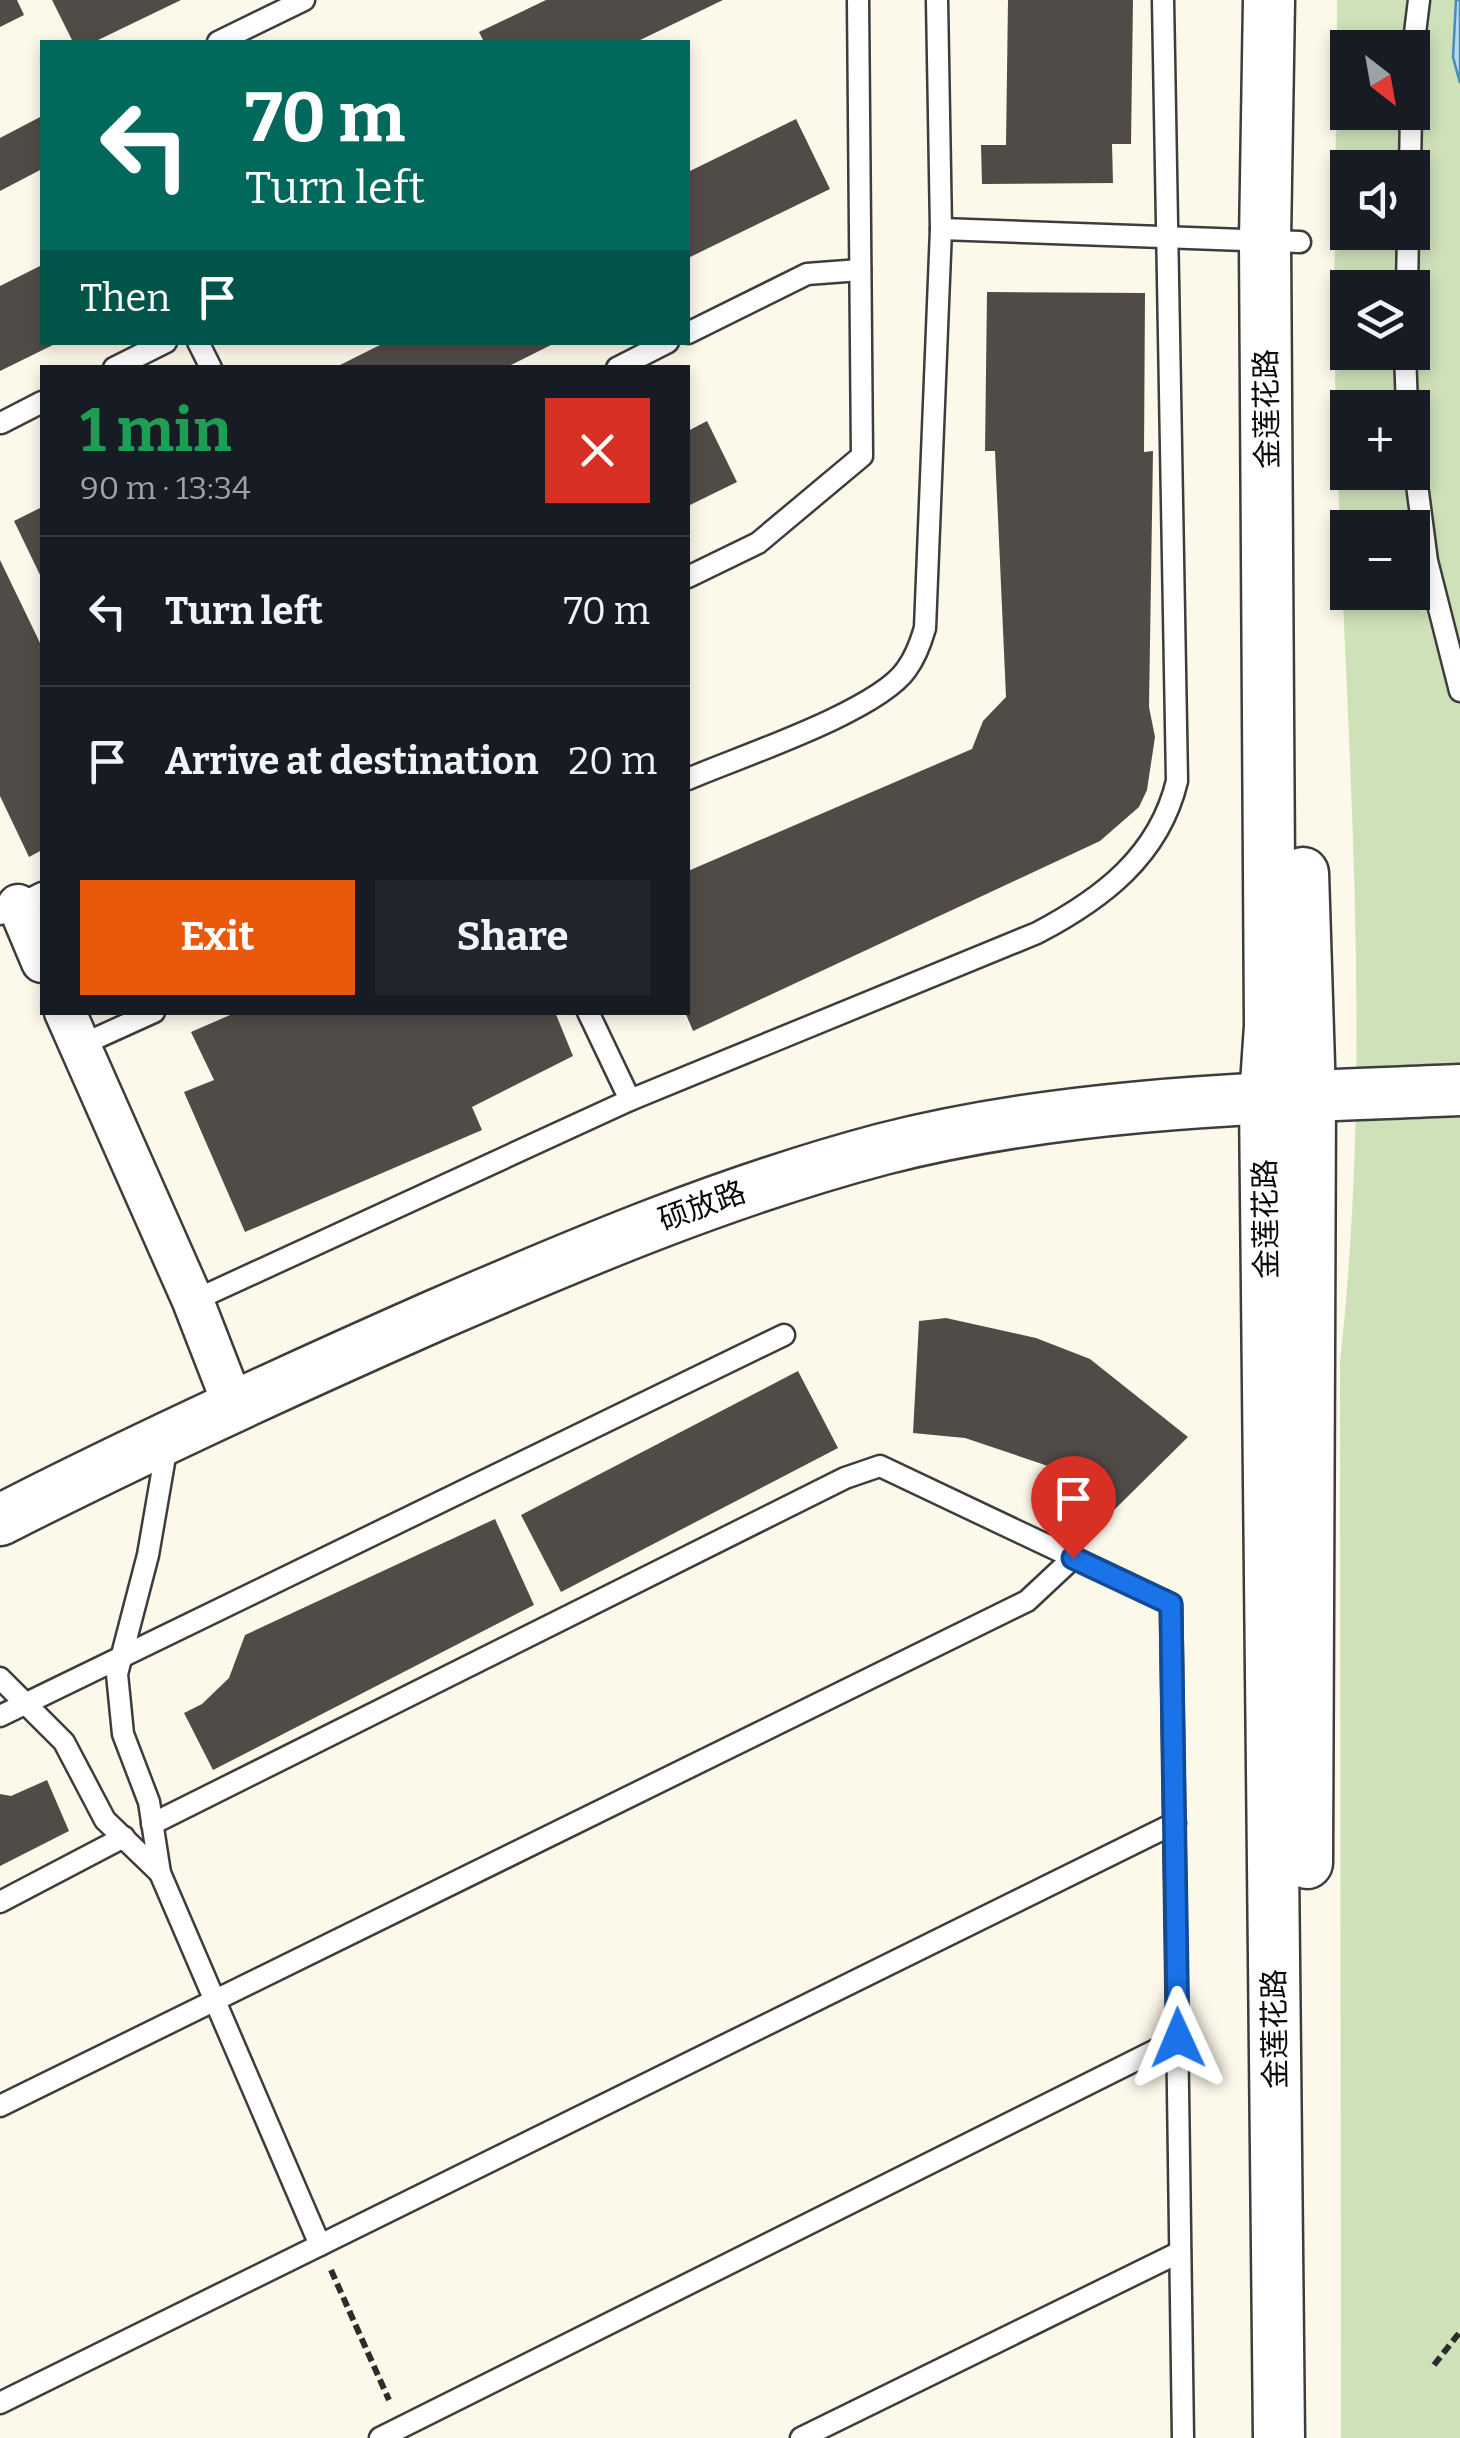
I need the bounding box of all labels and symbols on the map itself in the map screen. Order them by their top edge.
north arrow [1330,30,1430,130]
street label: 金莲花路 [1248,349,1286,469]
street label: 金莲花路 [1247,1159,1285,1279]
street label: 硕放路 [654,1174,750,1238]
pin [1031,1456,1116,1559]
street label: 金莲花路 [1256,1969,1294,2089]
position arrow [1126,1986,1230,2090]

